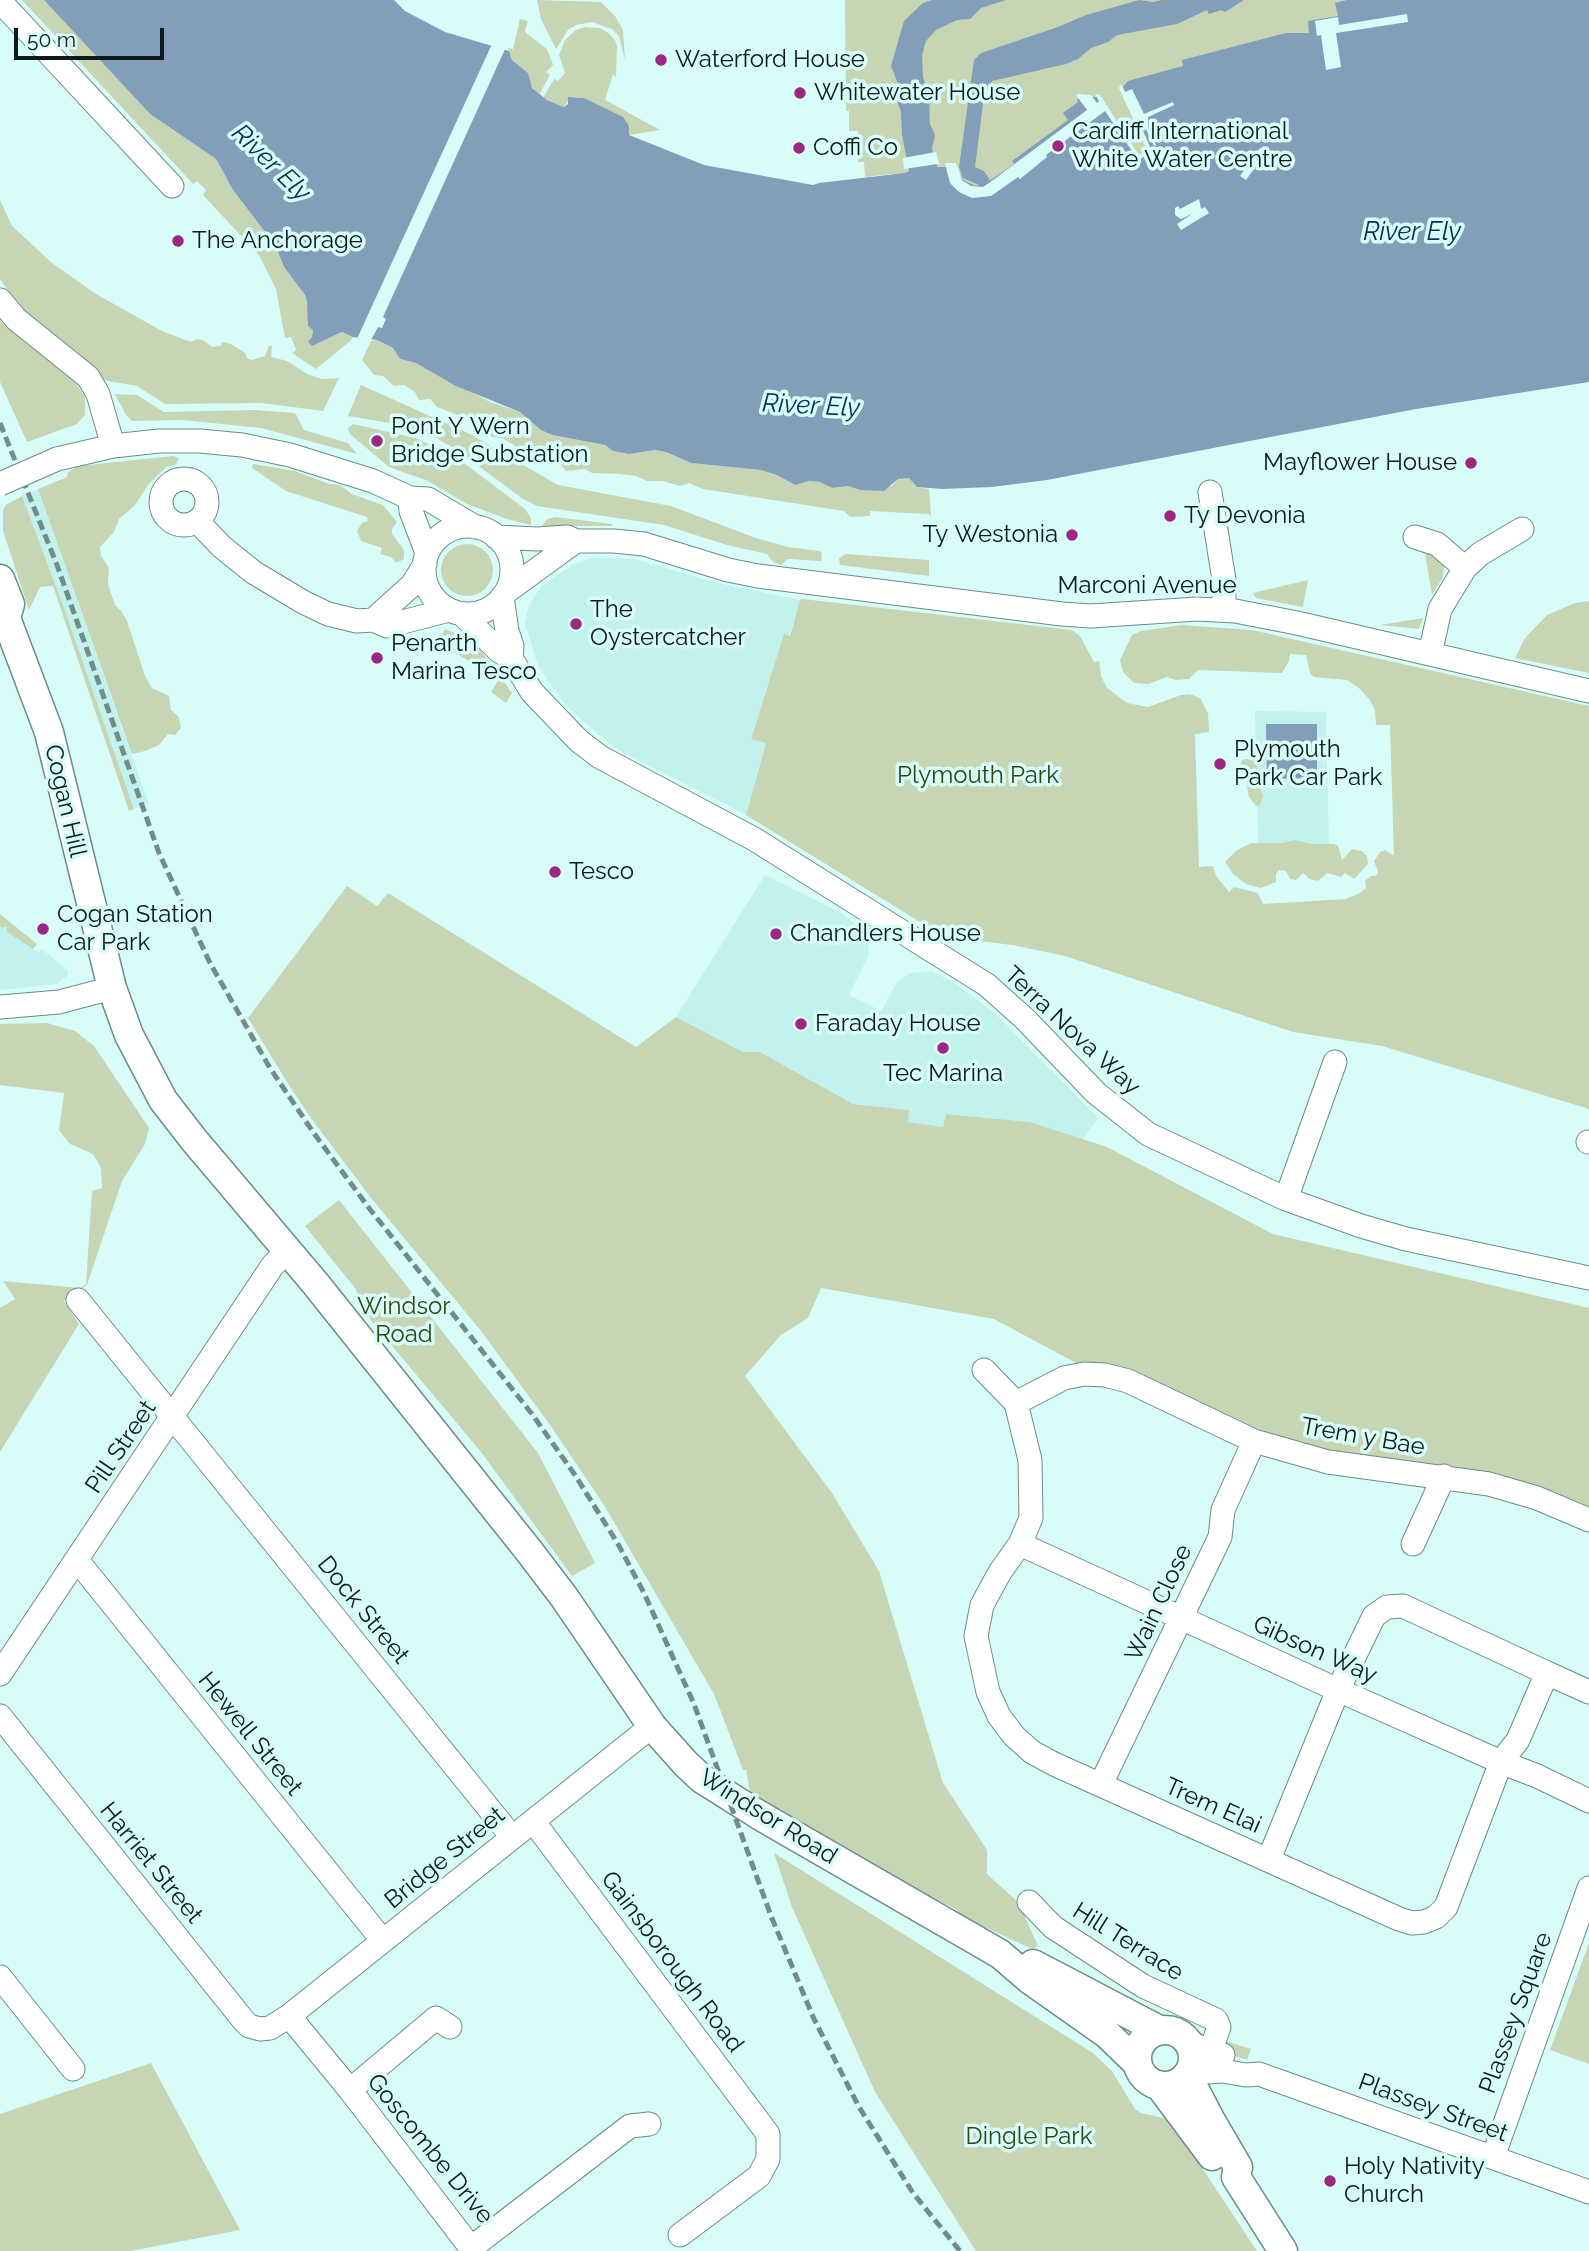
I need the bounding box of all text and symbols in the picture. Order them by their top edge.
scale bar [18,14,168,58]
text: 50 m [27,27,76,52]
place label: Waterford House [675,46,865,74]
marker: Waterford House [653,52,669,68]
place label: Whitewater House [814,79,1020,107]
marker: Whitewater House [792,85,808,101]
water label: River Ely [225,118,317,208]
place label: Cardiff International White Water Centre [1072,118,1292,174]
place label: Coffi Co [813,134,898,162]
marker: Cardiff International White Water Centre [1050,138,1066,154]
marker: Coffi Co [791,140,807,156]
water label: River Ely [1363,216,1461,248]
place label: The Anchorage [192,227,363,255]
marker: The Anchorage [170,233,186,249]
water label: River Ely [761,388,861,424]
place label: Pont Y Wern Bridge Substation [391,413,588,469]
marker: Pont Y Wern Bridge Substation [369,433,385,449]
place label: Mayflower House [1263,449,1457,477]
marker: Mayflower House [1463,455,1479,471]
place label: Ty Devonia [1184,502,1306,530]
marker: Ty Devonia [1162,508,1178,524]
place label: Ty Westonia [923,521,1058,549]
marker: Ty Westonia [1064,527,1080,543]
street label: Marconi Avenue [1058,572,1236,600]
place label: The Oystercatcher [590,596,746,652]
marker: The Oystercatcher [568,616,584,632]
place label: Penarth Marina Tesco [391,630,537,686]
marker: Penarth Marina Tesco [369,650,385,666]
place label: Plymouth Park Car Park [1234,736,1382,792]
street label: Cogan Hill [38,742,92,860]
marker: Plymouth Park Car Park [1212,756,1228,772]
park label: Plymouth Park [897,762,1059,790]
place label: Tesco [569,858,634,886]
marker: Tesco [547,864,563,880]
place label: Cogan Station Car Park [57,901,213,957]
place label: Chandlers House [790,920,981,948]
marker: Cogan Station Car Park [35,921,51,937]
marker: Chandlers House [768,926,784,942]
street label: Terra Nova Way [998,961,1146,1101]
place label: Faraday House [815,1010,981,1038]
marker: Faraday House [793,1016,809,1032]
marker: Tec Marina [935,1040,951,1056]
place label: Tec Marina [883,1060,1003,1088]
park label: Windsor Road [357,1293,451,1349]
street label: Pill Street [79,1395,163,1499]
street label: Trem y Bae [1299,1412,1427,1462]
street label: Wain Close [1119,1540,1199,1666]
street label: Dock Street [311,1550,415,1670]
street label: Gibson Way [1249,1610,1381,1690]
street label: Hewell Street [192,1667,308,1801]
street label: Windsor Road [694,1763,842,1871]
street label: Trem Elai [1160,1772,1266,1840]
street label: Harriet Street [93,1797,209,1929]
street label: Bridge Street [379,1801,511,1915]
street label: Gainsborough Road [595,1866,749,2058]
street label: Hill Terrace [1067,1897,1189,1987]
street label: Plassey Square [1473,1928,1559,2098]
street label: Goscombe Drive [361,2068,499,2230]
street label: Plassey Street [1354,2068,1512,2148]
park label: Dingle Park [966,2123,1092,2151]
place label: Holy Nativity Church [1344,2153,1485,2209]
marker: Holy Nativity Church [1322,2173,1338,2189]

